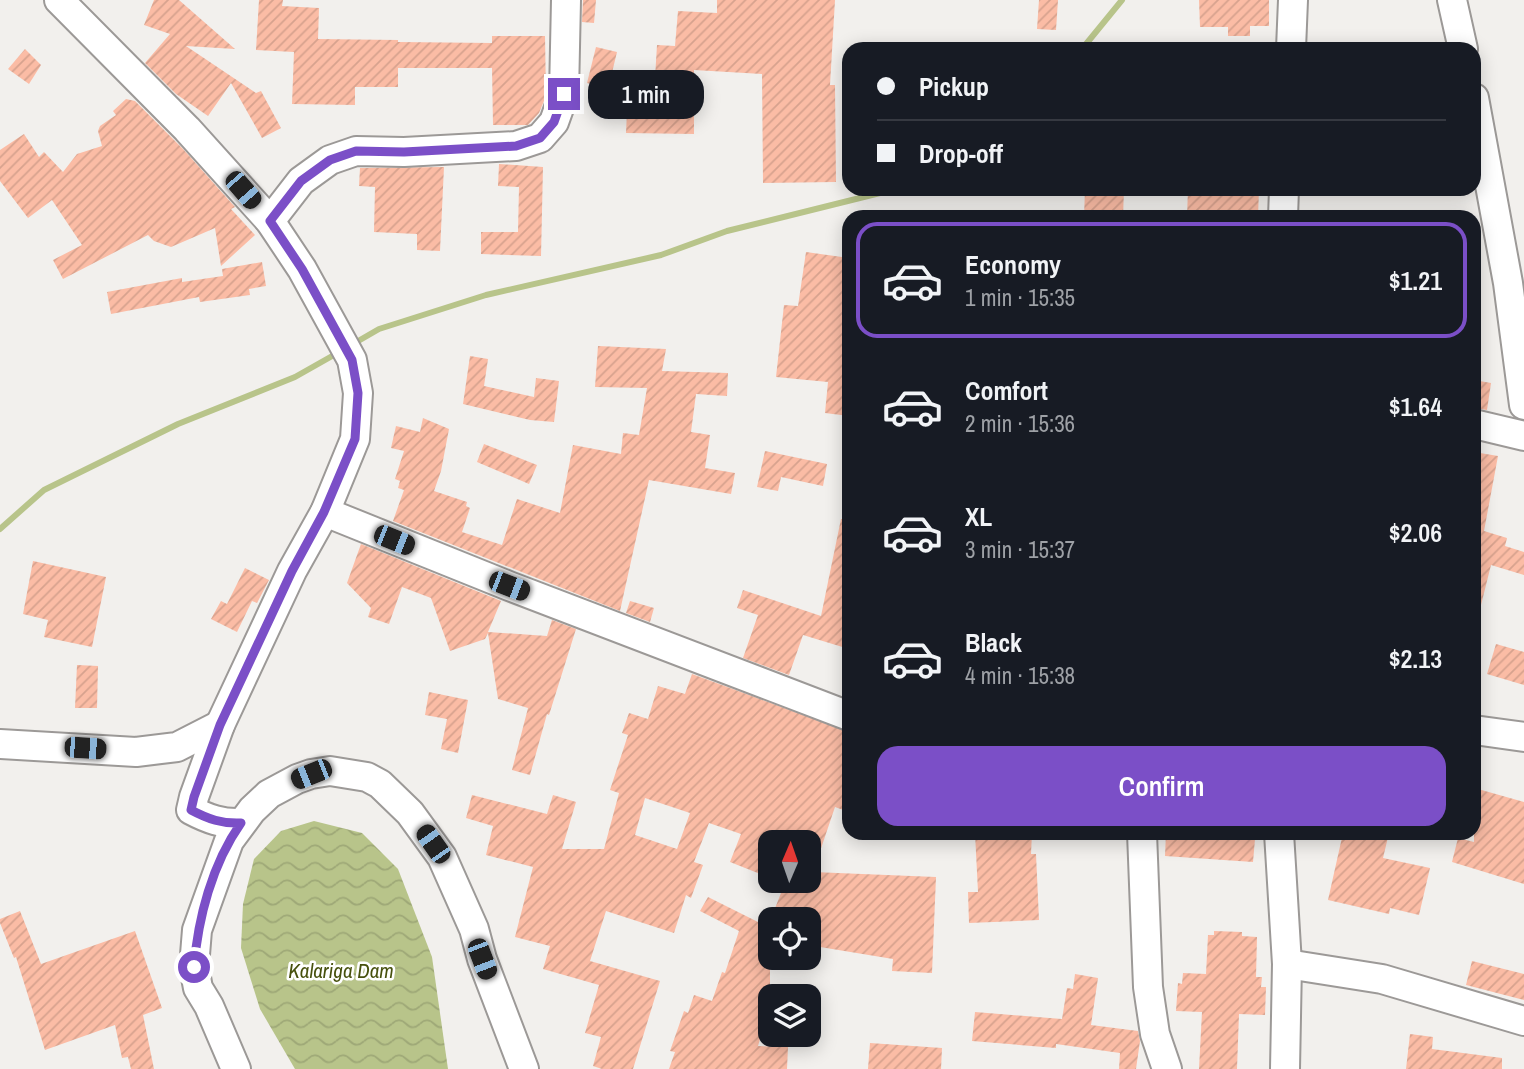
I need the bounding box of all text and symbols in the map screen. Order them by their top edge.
text: Pickup [919,69,989,104]
callout: 1 min [588,70,704,119]
route end [548,78,580,110]
text: 1 min [622,79,670,110]
text: Drop-off [919,136,1003,171]
car [222,167,265,213]
text: Economy [965,247,1061,282]
icon: car [881,249,944,312]
text: $1.21 [1389,263,1442,298]
text: 1 min · 15:35 [965,282,1075,313]
text: Comfort [965,373,1048,408]
icon: car [881,375,944,438]
text: $1.64 [1389,389,1442,424]
text: 2 min · 15:36 [965,408,1075,439]
text: XL [965,499,992,534]
icon: car [881,501,944,564]
text: $2.06 [1389,515,1442,550]
car [371,522,418,558]
text: 3 min · 15:37 [965,534,1075,565]
car [486,569,533,603]
text: Black [965,625,1022,660]
icon: car [881,627,944,690]
text: $2.13 [1389,641,1442,676]
text: 4 min · 15:38 [965,660,1075,691]
car [64,736,107,760]
button: Confirm [877,746,1446,826]
car [288,756,335,792]
car [413,821,454,867]
north arrow [758,830,821,892]
map controls [758,830,821,1047]
button: locate [758,907,821,970]
car [465,936,500,982]
route start [178,951,210,983]
water label: Kalariga Dam [288,956,394,985]
button: layers [758,984,821,1047]

